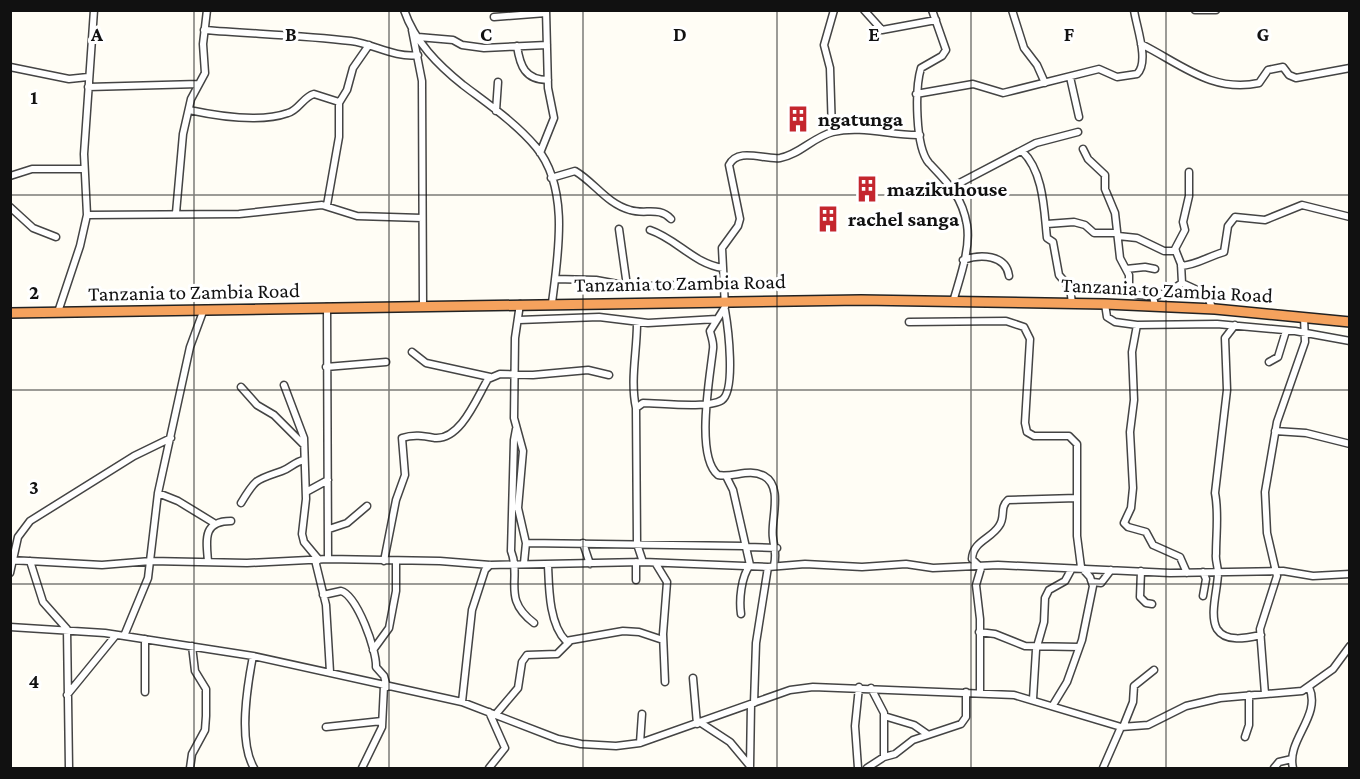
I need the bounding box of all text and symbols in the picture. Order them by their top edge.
text: A [90,23,104,45]
text: B [285,23,297,45]
text: C [480,23,492,45]
text: D [673,23,687,45]
text: E [868,23,880,45]
text: F [1064,23,1075,45]
text: G [1257,23,1270,45]
text: 1 [30,86,38,108]
building icon: ngatunga [783,104,813,134]
place label: ngatunga [818,107,904,131]
building icon: mazikuhouse [852,174,882,204]
place label: mazikuhouse [887,177,1007,201]
building icon: rachel sanga [813,204,843,234]
place label: rachel sanga [848,207,960,231]
street label: Tanzania to Zambia Road [574,269,786,297]
street label: Tanzania to Zambia Road [1061,272,1273,308]
street label: Tanzania to Zambia Road [88,278,300,306]
text: 2 [29,281,39,303]
text: 3 [29,476,39,498]
text: 4 [29,670,40,692]

